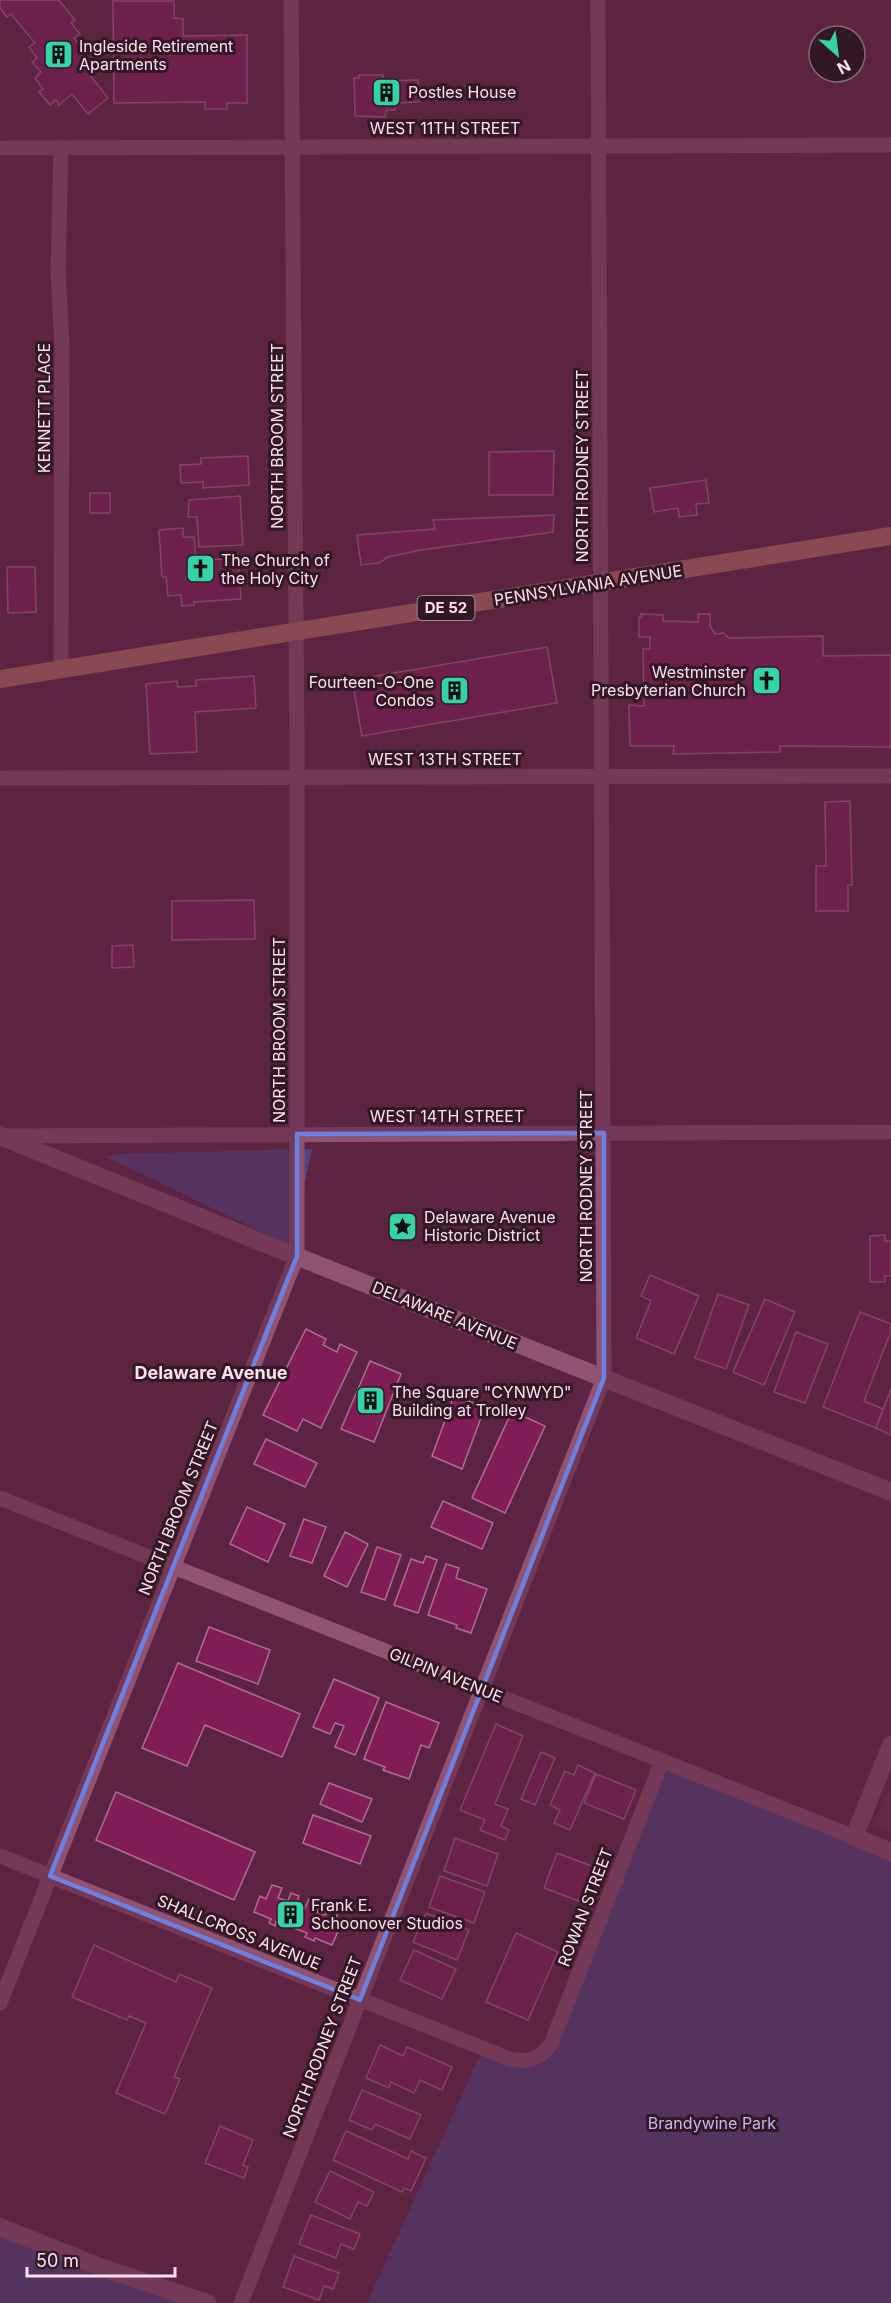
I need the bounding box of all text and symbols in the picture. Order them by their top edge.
north arrow [807,24,867,84]
place label: Ingleside Retirement Apartments [79,36,233,74]
building icon: Ingleside Retirement Apartments [42,39,74,71]
text: N [834,56,854,79]
building icon: Postles House [371,76,403,108]
place label: Postles House [408,82,516,102]
street label: WEST 11TH STREET [370,118,520,138]
street label: KENNETT PLACE [34,343,54,473]
street label: NORTH BROOM STREET [267,343,287,529]
street label: NORTH RODNEY STREET [572,370,592,562]
place label: The Church of the Holy City [221,550,330,588]
church icon: The Church of the Holy City [184,553,216,585]
street label: PENNSYLVANIA AVENUE [493,560,683,610]
road number: DE 52 [418,596,474,620]
place label: Westminster Presbyterian Church [591,662,746,700]
church icon: Westminster Presbyterian Church [751,665,783,697]
place label: Fourteen-O-One Condos [309,672,434,710]
building icon: Fourteen-O-One Condos [439,675,471,707]
street label: WEST 13TH STREET [368,749,522,769]
street label: NORTH BROOM STREET [269,937,289,1123]
street label: NORTH RODNEY STREET [576,1090,596,1282]
street label: WEST 14TH STREET [370,1106,524,1126]
place label: Delaware Avenue Historic District [424,1207,556,1245]
place icon: Delaware Avenue Historic District [387,1210,419,1242]
street label: DELAWARE AVENUE [369,1277,521,1353]
district label: Delaware Avenue [134,1362,288,1383]
place label: The Square "CYNWYD" Building at Trolley [392,1382,571,1420]
building icon: The Square "CYNWYD" Building at Trolley [355,1385,387,1417]
street label: NORTH BROOM STREET [134,1418,222,1598]
street label: GILPIN AVENUE [386,1643,506,1707]
street label: ROWAN STREET [553,1845,617,1969]
street label: SHALLCROSS AVENUE [154,1890,324,1974]
place label: Frank E. Schoonover Studios [311,1895,463,1933]
building icon: Frank E. Schoonover Studios [274,1898,306,1930]
street label: NORTH RODNEY STREET [278,1953,366,2141]
park label: Brandywine Park [648,2113,776,2133]
scale bar [27,2240,176,2278]
text: 50 m [36,2250,79,2271]

